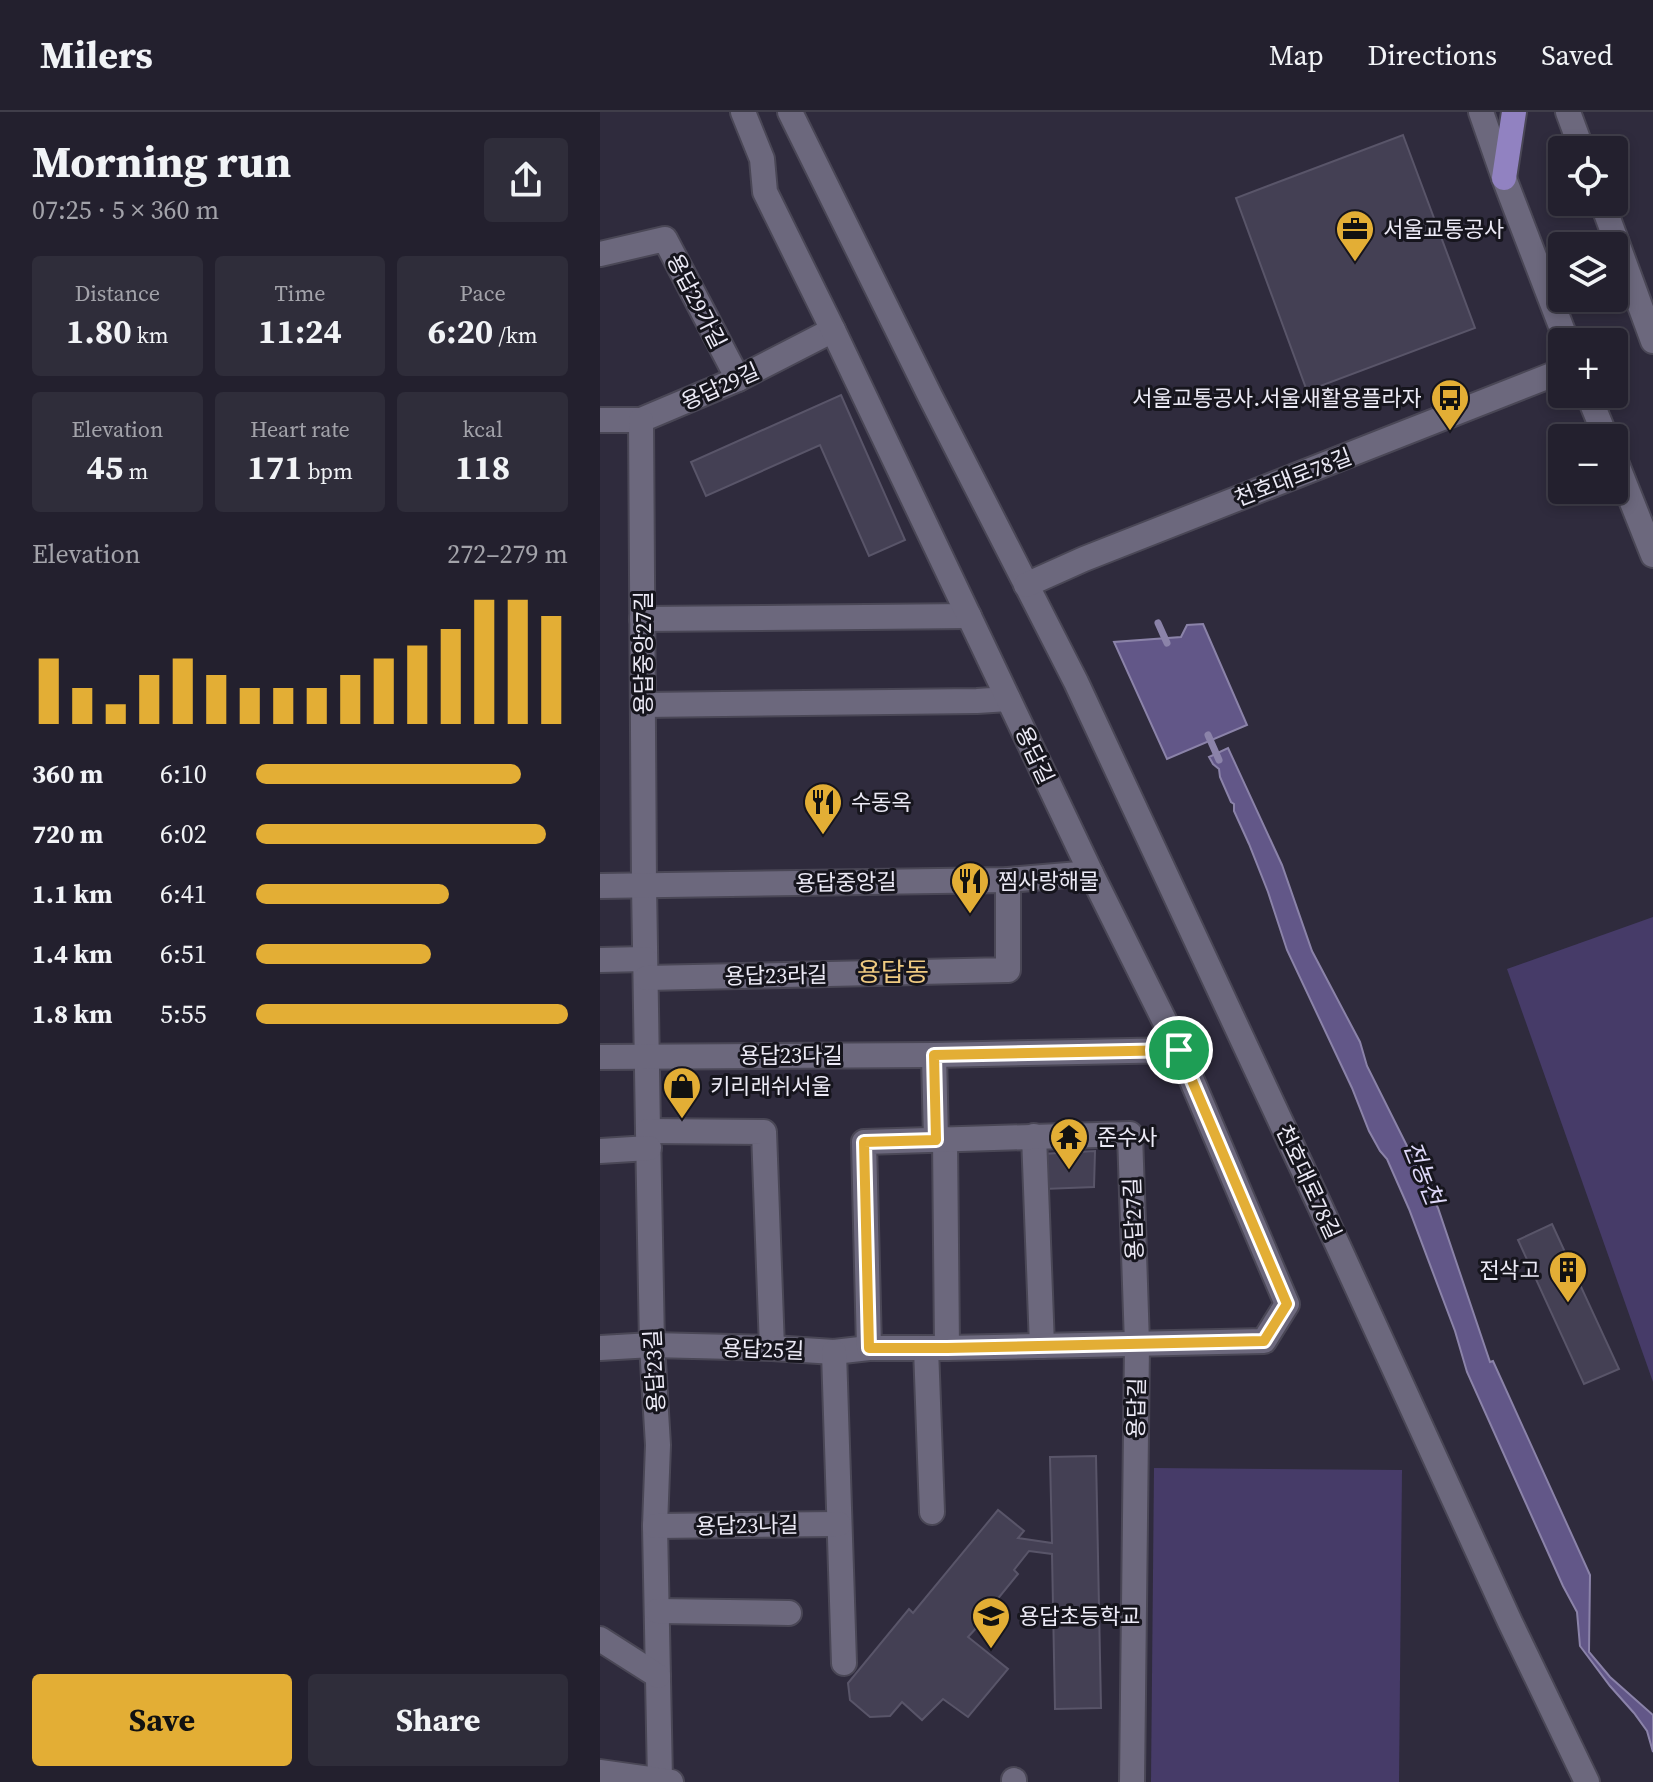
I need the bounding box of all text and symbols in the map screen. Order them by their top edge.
text: Milers [40,29,153,81]
text: Map [1269,36,1324,74]
text: Directions [1368,36,1497,74]
text: Saved [1541,36,1613,74]
text: Morning run [32,131,291,192]
map controls [1548,136,1628,504]
button: locate [1548,136,1628,216]
button: share [484,138,568,222]
text: 07:25 · 5 × 360 m [32,192,219,228]
office icon: 서울교통공사 [1334,208,1376,263]
place label: 서울교통공사 [1383,214,1504,244]
button: layers [1548,232,1628,312]
street label: 용답29가길 [660,248,734,354]
text: Distance [75,278,160,308]
text: Time [275,278,325,308]
text: Pace [460,278,506,308]
text: 1.80 [66,308,132,354]
text: 11:24 [258,308,342,354]
text: 6:20 [428,308,493,354]
text: km [132,320,169,350]
text: /km [493,320,538,350]
button: + [1548,328,1628,408]
street label: 용답29길 [676,355,764,417]
bus stop icon: 서울교통공사.서울새활용플라자 [1429,377,1471,432]
place label: 서울교통공사.서울새활용플라자 [1132,383,1422,413]
text: Elevation [71,414,163,444]
text: Heart rate [250,414,350,444]
text: kcal [463,414,503,444]
button: − [1548,424,1628,504]
street label: 천호대로78길 [1230,441,1356,513]
text: 45 [86,444,123,490]
text: 171 [247,444,303,490]
text: 118 [455,444,510,490]
text: m [123,456,148,486]
text: bpm [303,456,353,486]
text: Elevation [32,536,141,572]
text: 272–279 m [447,536,568,572]
street label: 용답중앙27길 [628,591,658,715]
street label: 용답길 [1009,721,1061,789]
text: 360 m [32,756,103,792]
text: 6:10 [160,756,207,792]
restaurant icon: 수동옥 [802,781,844,836]
place label: 수동옥 [851,787,912,817]
text: 720 m [32,816,103,852]
text: 6:02 [160,816,207,852]
restaurant icon: 찜사랑해물 [949,860,991,915]
street label: 용답중앙길 [795,866,897,898]
place label: 찜사랑해물 [998,866,1099,896]
text: 1.1 km [32,876,113,912]
text: 6:41 [160,876,207,912]
text: 1.4 km [32,936,113,972]
text: 6:51 [160,936,207,972]
district label: 용답동 [857,954,929,990]
street label: 용답23라길 [724,959,828,991]
text: 1.8 km [32,996,113,1032]
text: 5:55 [160,996,207,1032]
pin [1145,1016,1213,1084]
icon: arrive [1157,1028,1201,1072]
street label: 용답23다길 [740,1040,842,1070]
shop icon: 키리래쉬서울 [661,1065,703,1120]
place label: 키리래쉬서울 [710,1071,831,1101]
temple icon: 준수사 [1048,1116,1090,1171]
street label: 천호대로78길 [1269,1120,1349,1244]
place label: 준수사 [1097,1122,1158,1152]
water label: 전농천 [1396,1136,1452,1212]
street label: 용답27길 [1117,1177,1149,1261]
building icon: 전삭고 [1547,1249,1589,1304]
place label: 전삭고 [1479,1255,1540,1285]
street label: 용답23길 [637,1329,671,1413]
street label: 용답25길 [721,1333,805,1365]
street label: 용답길 [1120,1377,1152,1439]
street label: 용답23나길 [695,1509,799,1541]
school or university icon: 용답초등학교 [970,1595,1012,1650]
place label: 용답초등학교 [1019,1601,1140,1631]
button: Save [32,1674,292,1766]
button: Share [308,1674,568,1766]

